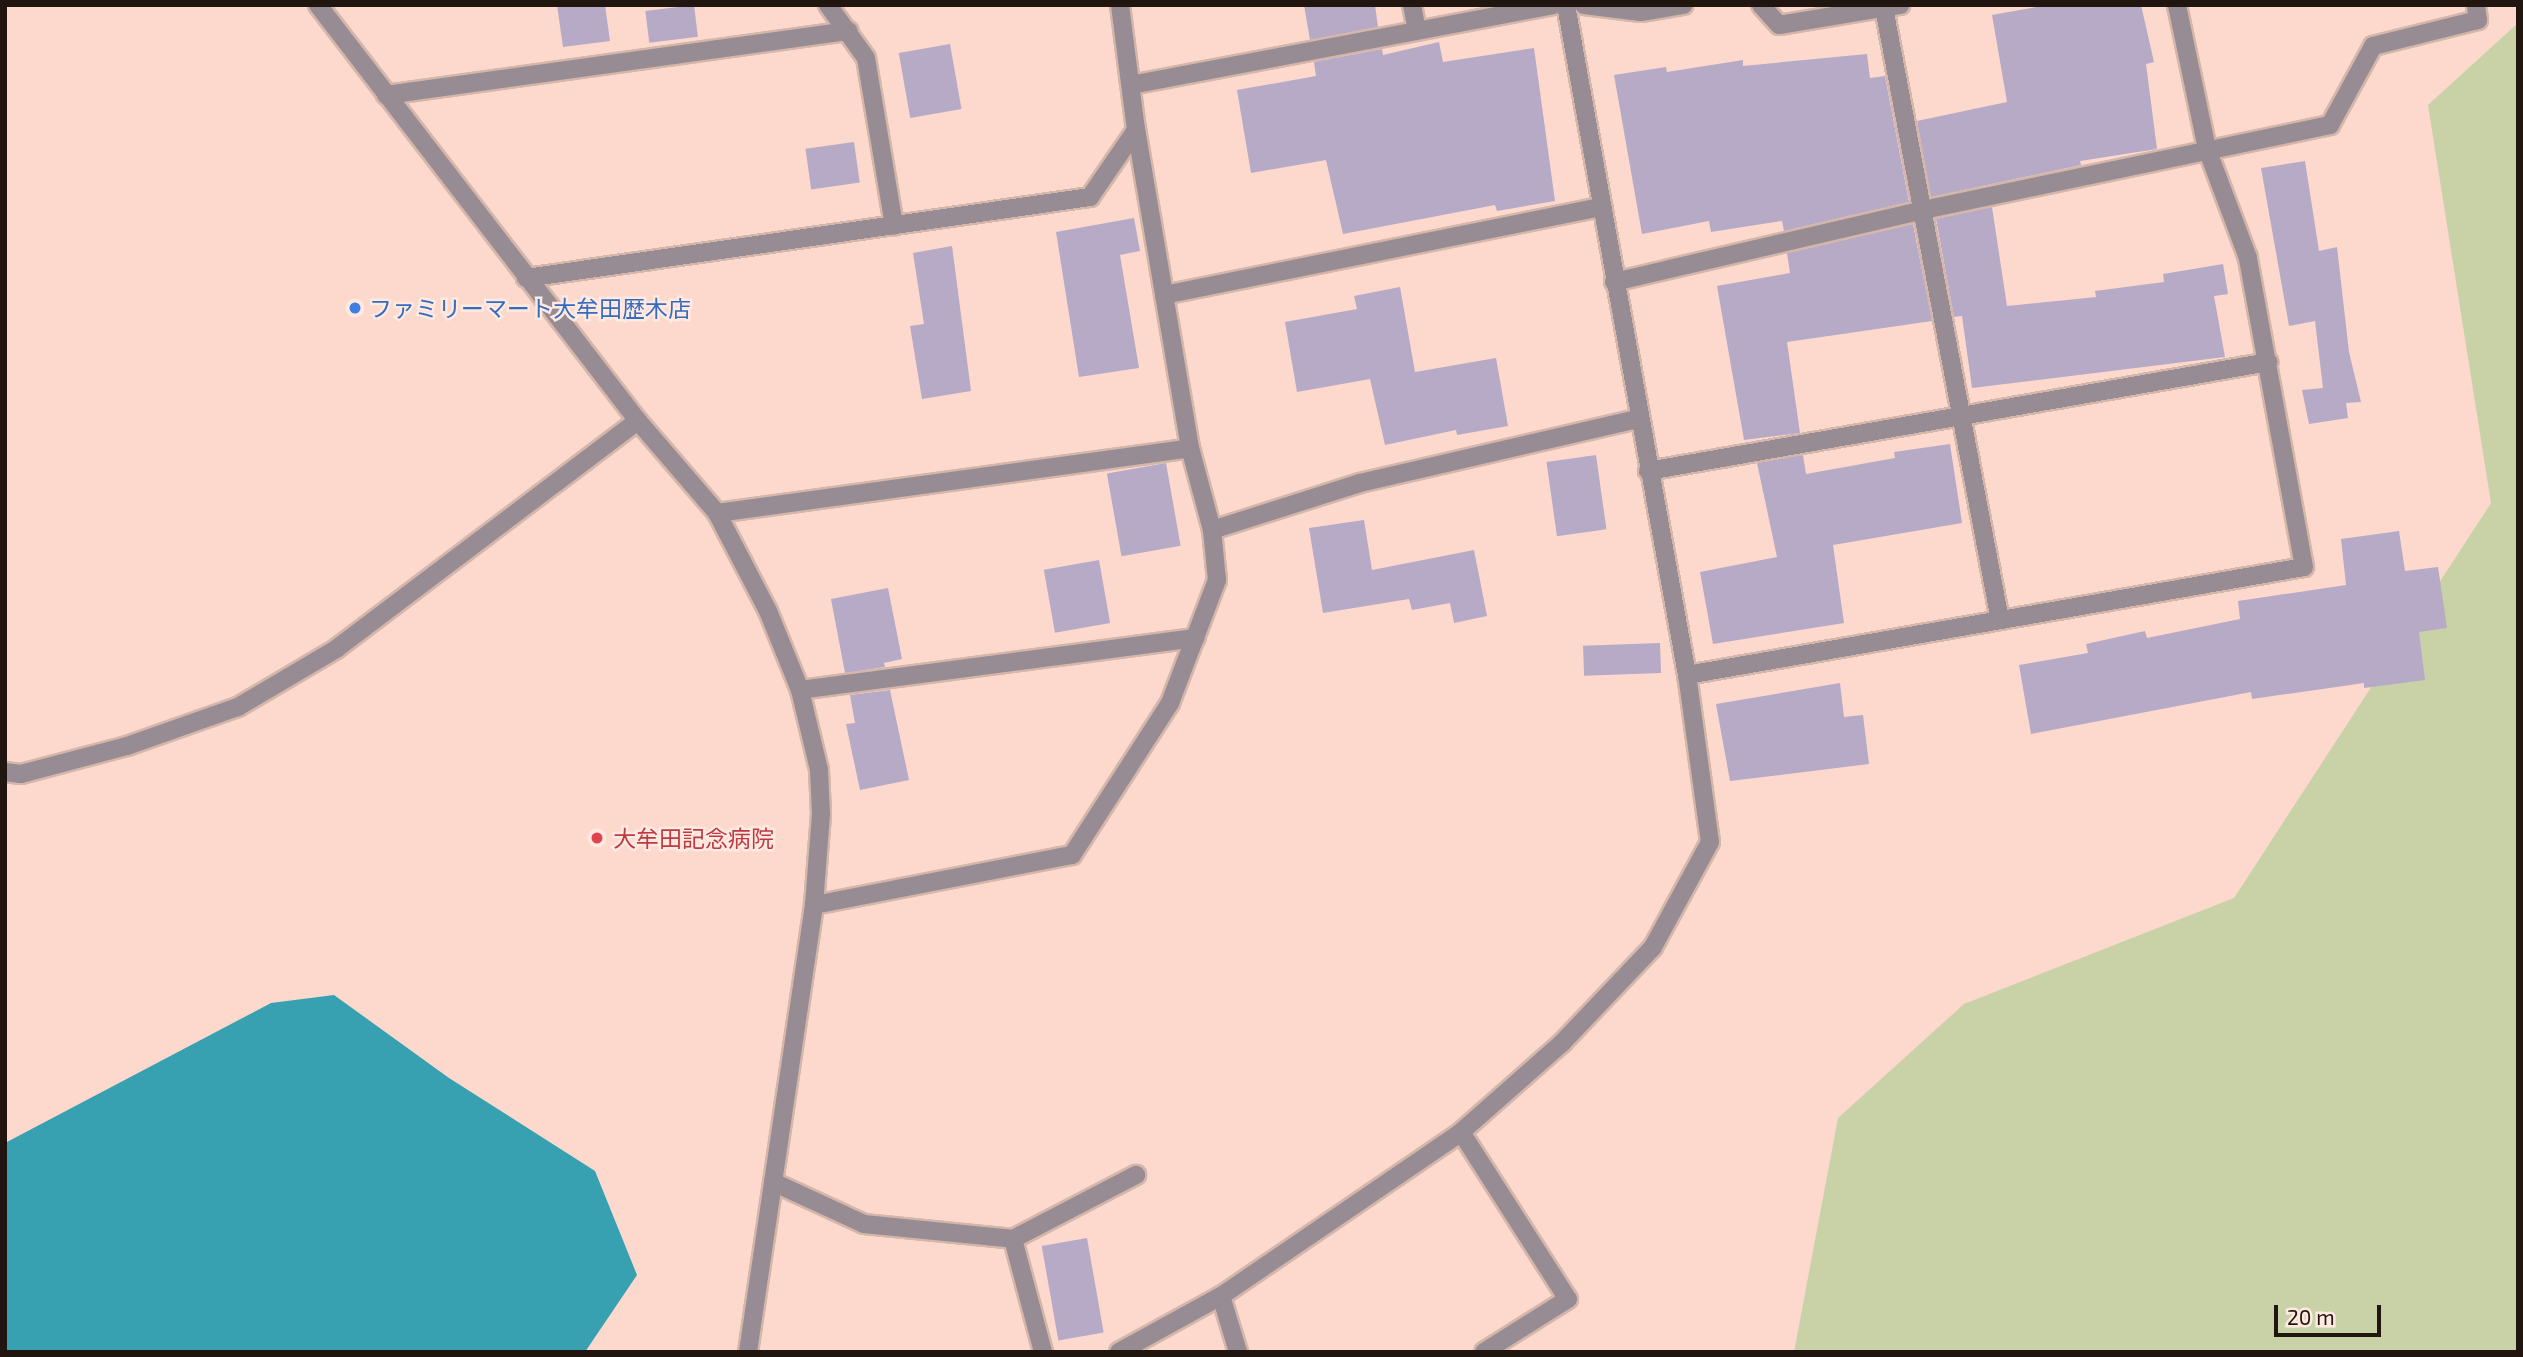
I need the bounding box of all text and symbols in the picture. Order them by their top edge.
place label: ファミリーマート大牟田歴木店 [369,294,691,322]
marker: ファミリーマート大牟田歴木店 [347,300,363,316]
place label: 大牟田記念病院 [613,824,774,852]
marker: 大牟田記念病院 [587,828,607,848]
scale bar [2278,1290,2385,1334]
text: 20 m [2287,1304,2335,1329]

